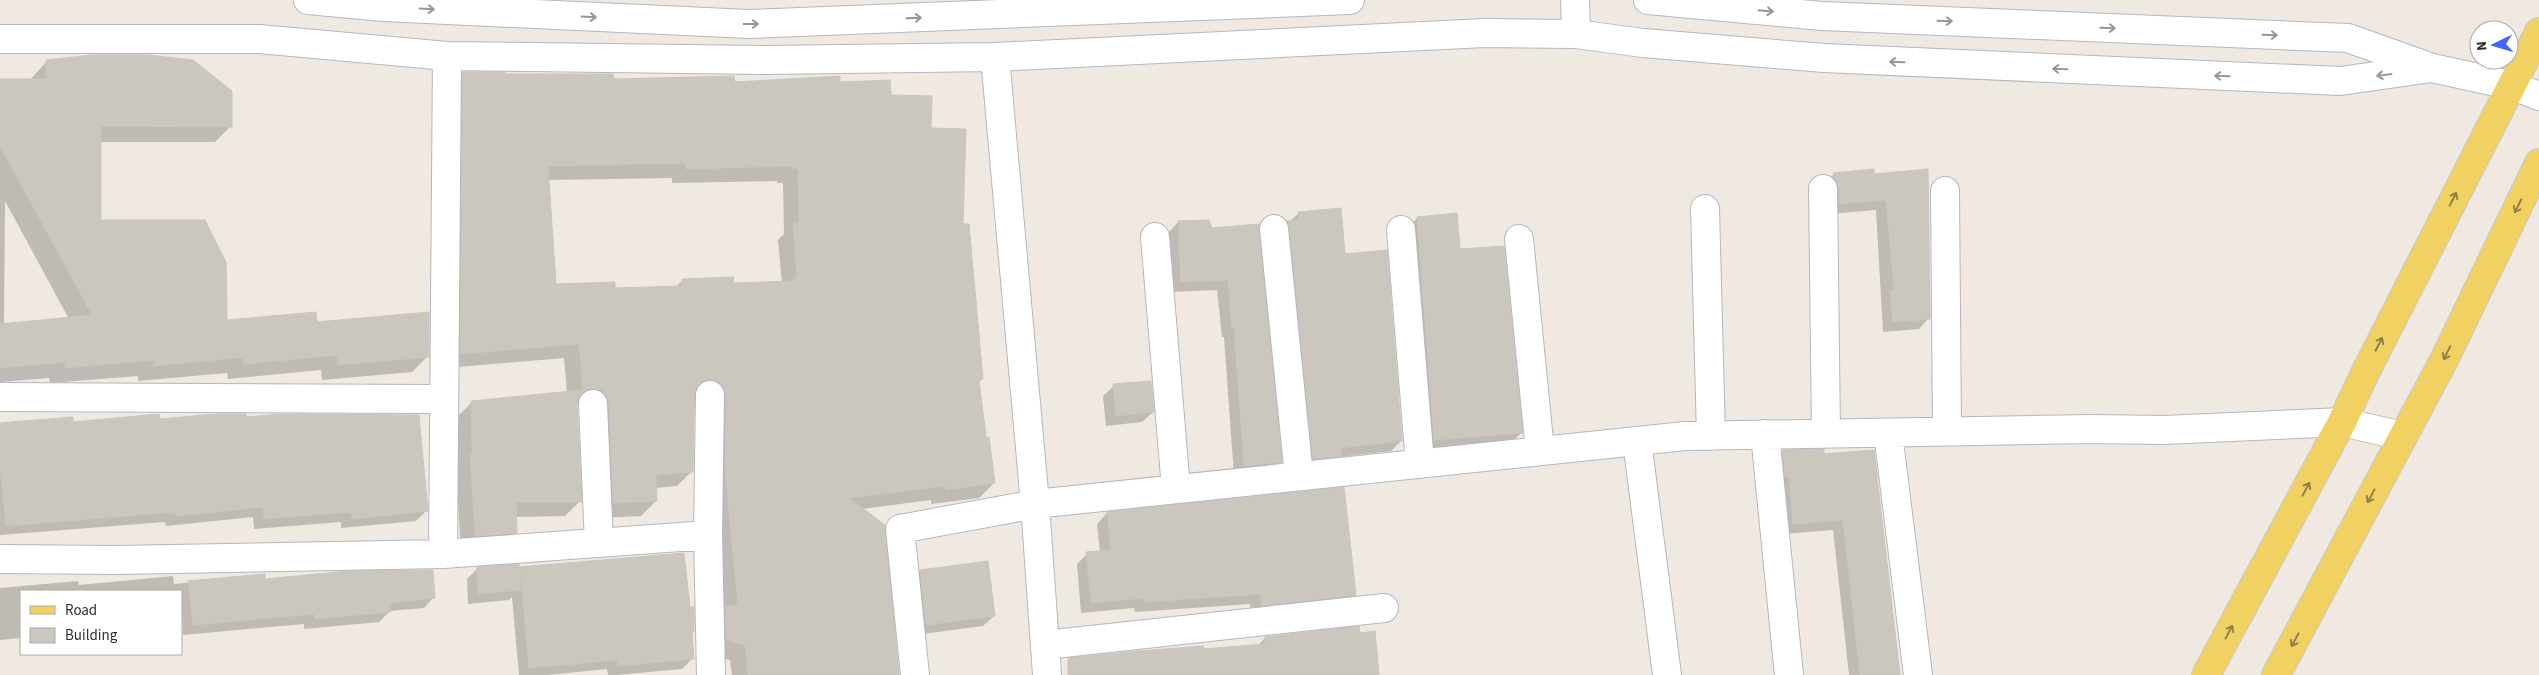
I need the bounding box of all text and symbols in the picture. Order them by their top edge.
one-way arrow [418,5,434,14]
one-way arrow [1758,6,1774,16]
one-way arrow [581,12,597,21]
one-way arrow [905,13,921,22]
one-way arrow [1937,17,1953,26]
one-way arrow [742,19,759,29]
north arrow [2469,20,2519,70]
one-way arrow [2100,24,2116,33]
one-way arrow [2262,30,2278,40]
text: N [2472,41,2492,52]
one-way arrow [1889,57,1905,66]
one-way arrow [2052,64,2068,73]
one-way arrow [2376,70,2392,80]
one-way arrow [2214,71,2230,80]
one-way arrow [2449,192,2458,207]
one-way arrow [2513,199,2523,214]
one-way arrow [2375,337,2385,352]
one-way arrow [2442,345,2451,360]
one-way arrow [2302,482,2312,497]
one-way arrow [2366,489,2376,504]
legend [20,590,182,655]
text: Road [65,600,97,621]
text: Building [65,625,118,646]
one-way arrow [2225,625,2235,640]
one-way arrow [2289,632,2299,646]

